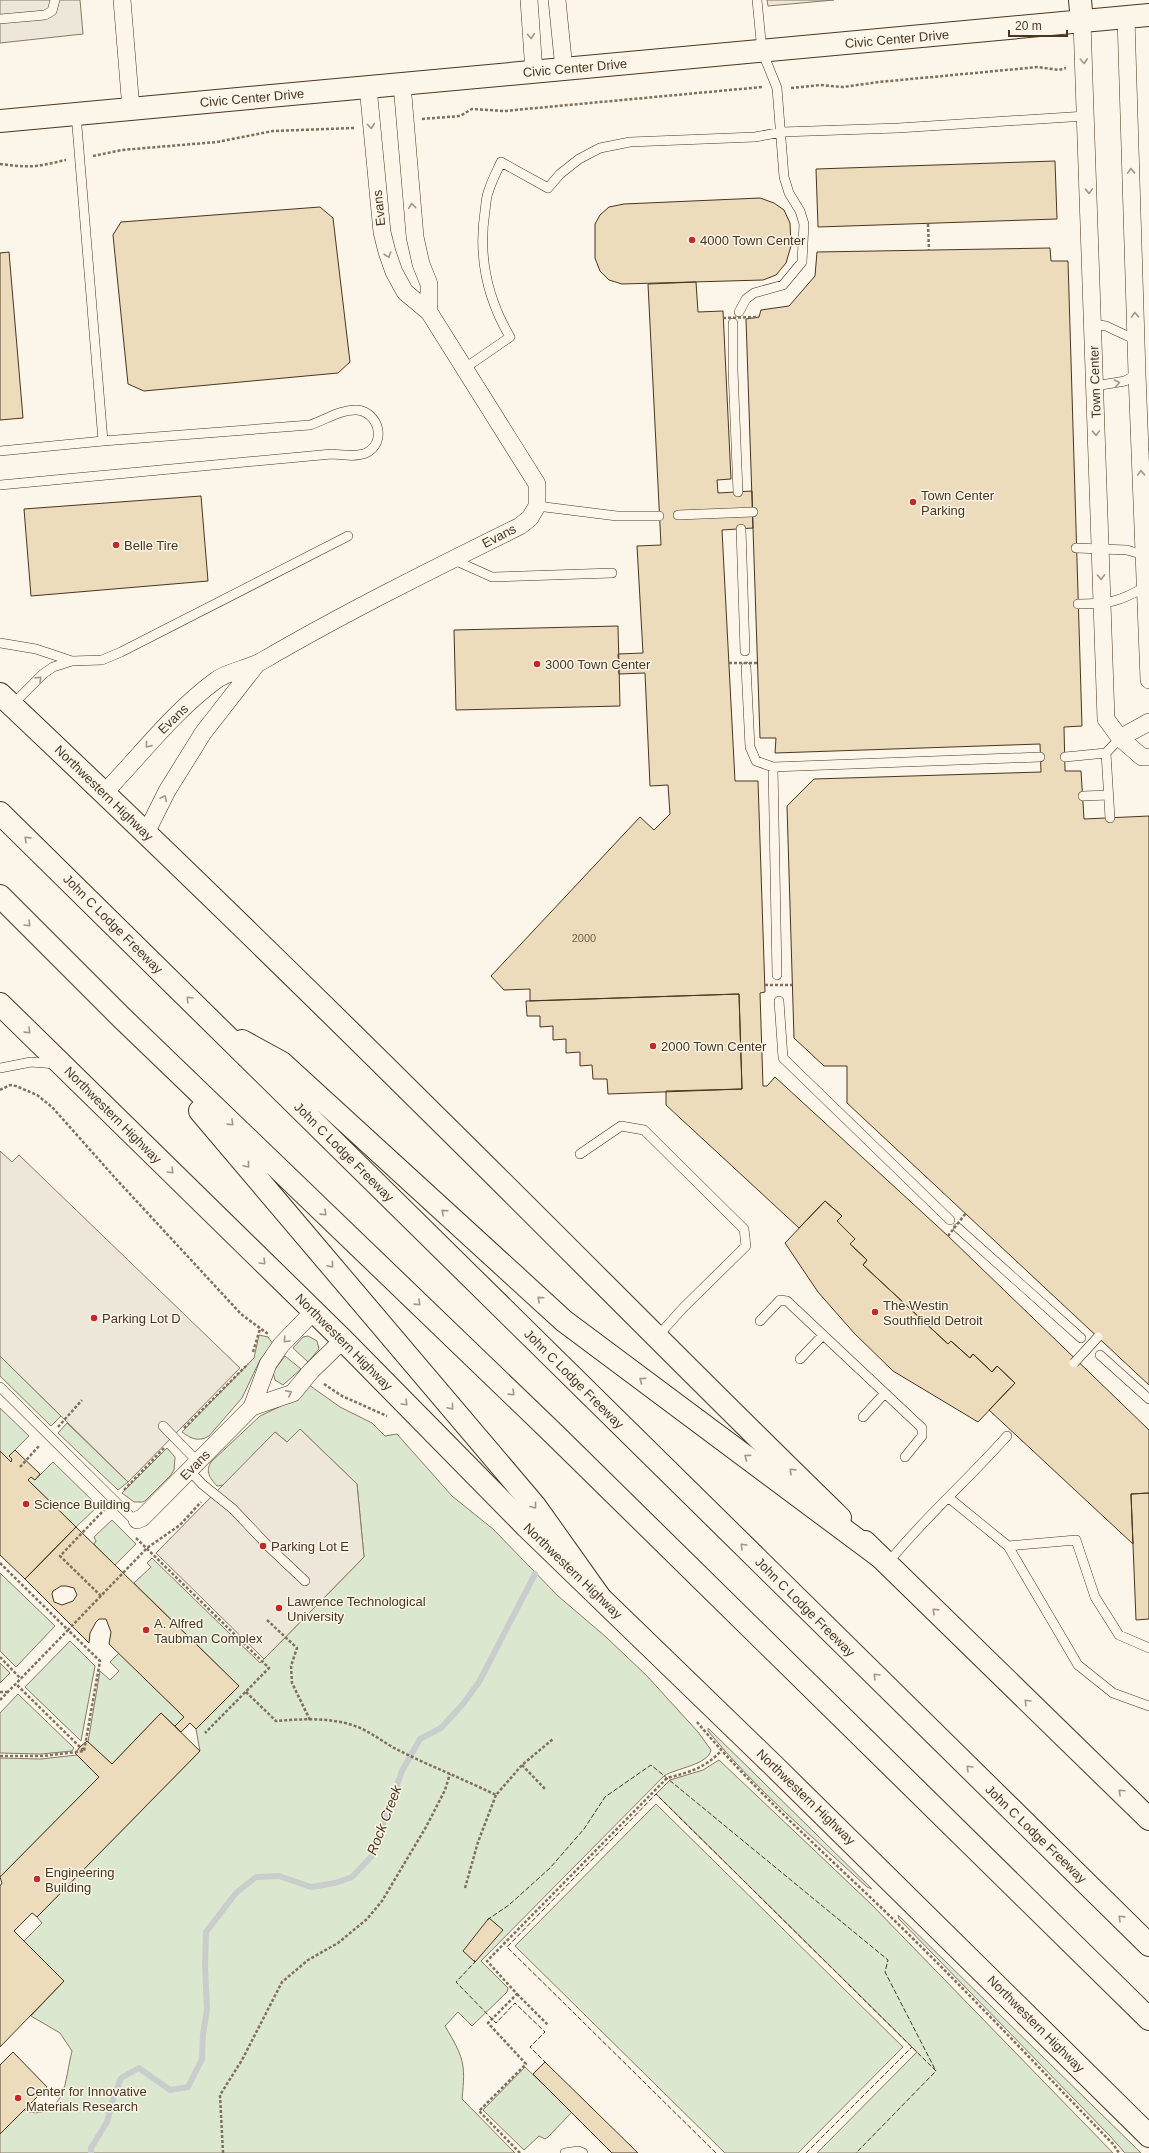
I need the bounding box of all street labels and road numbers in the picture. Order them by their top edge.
street label: Civic Center Drive [844,27,950,51]
street label: Civic Center Drive [522,56,628,80]
street label: Civic Center Drive [199,86,305,110]
street label: Evans [370,189,388,227]
street label: Town Center [1086,345,1104,419]
street label: Evans [479,521,519,551]
street label: Evans [155,701,192,737]
street label: Northwestern Highway [52,742,157,844]
street label: John C Lodge Freeway [60,871,166,977]
street label: Northwestern Highway [61,1063,165,1167]
street label: John C Lodge Freeway [291,1099,397,1205]
street label: Northwestern Highway [292,1290,396,1394]
street label: John C Lodge Freeway [521,1326,627,1432]
street label: Evans [177,1447,213,1483]
street label: Northwestern Highway [521,1520,626,1622]
street label: John C Lodge Freeway [752,1554,858,1660]
street label: Northwestern Highway [754,1746,859,1848]
street label: John C Lodge Freeway [982,1782,1090,1886]
street label: Northwestern Highway [984,1972,1088,2076]

